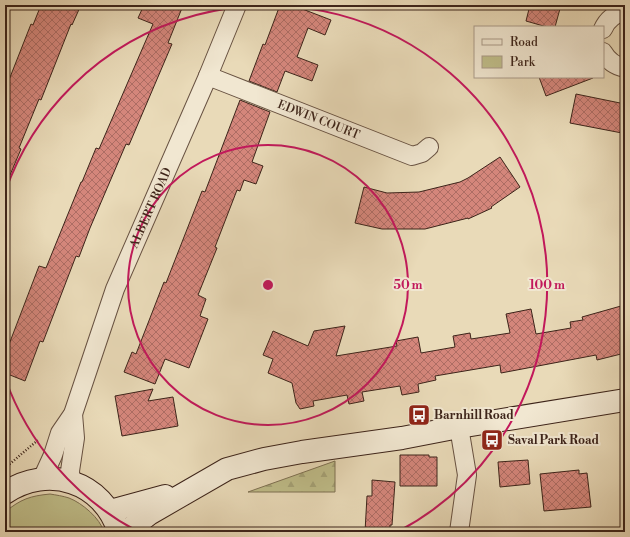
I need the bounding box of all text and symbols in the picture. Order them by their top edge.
legend [474,26,604,78]
text: Road [510,35,538,50]
text: Park [510,55,536,70]
street label: EDWIN COURT [275,97,362,143]
street label: ALBERT ROAD [126,165,175,252]
centre of rings [261,278,275,292]
text: 50 m [393,278,423,293]
text: 100 m [529,278,565,293]
bus stop icon: Barnhill Road [406,402,432,428]
place label: Barnhill Road [434,408,514,423]
bus stop icon: Saval Park Road [479,427,505,453]
place label: Saval Park Road [508,433,599,448]

